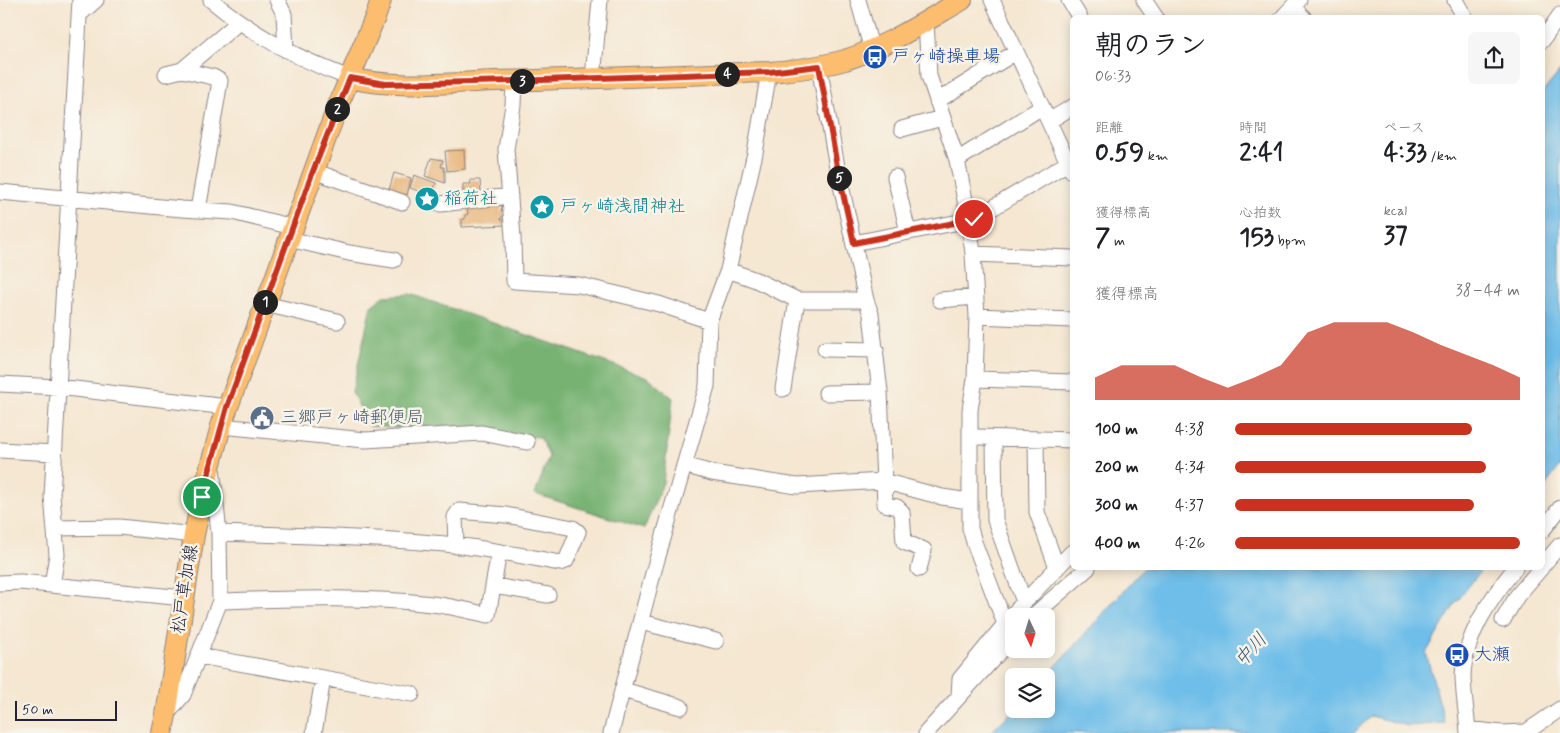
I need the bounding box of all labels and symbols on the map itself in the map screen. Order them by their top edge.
bus stop icon: 戸ヶ崎操車場 [862,44,888,70]
place label: 戸ヶ崎操車場 [892,45,1000,69]
pin: 4 [714,62,740,86]
pin: 3 [510,68,534,94]
pin: 2 [324,96,350,122]
pin: 5 [826,166,852,190]
place icon: 稲荷社 [414,186,440,212]
place label: 稲荷社 [444,187,498,211]
place icon: 戸ヶ崎浅間神社 [529,194,555,220]
place label: 戸ヶ崎浅間神社 [560,195,686,219]
pin [953,198,995,240]
pin: 1 [252,290,278,314]
public building icon: 三郷戸ヶ崎郵便局 [249,405,275,431]
place label: 三郷戸ヶ崎郵便局 [280,406,424,430]
pin [181,476,223,518]
street label: 松戸草加線 [166,543,204,635]
north arrow [1005,608,1055,658]
water label: 中川 [1229,628,1273,672]
bus stop icon: 大瀬 [1444,642,1470,668]
place label: 大瀬 [1474,643,1510,667]
scale bar [15,698,118,721]

